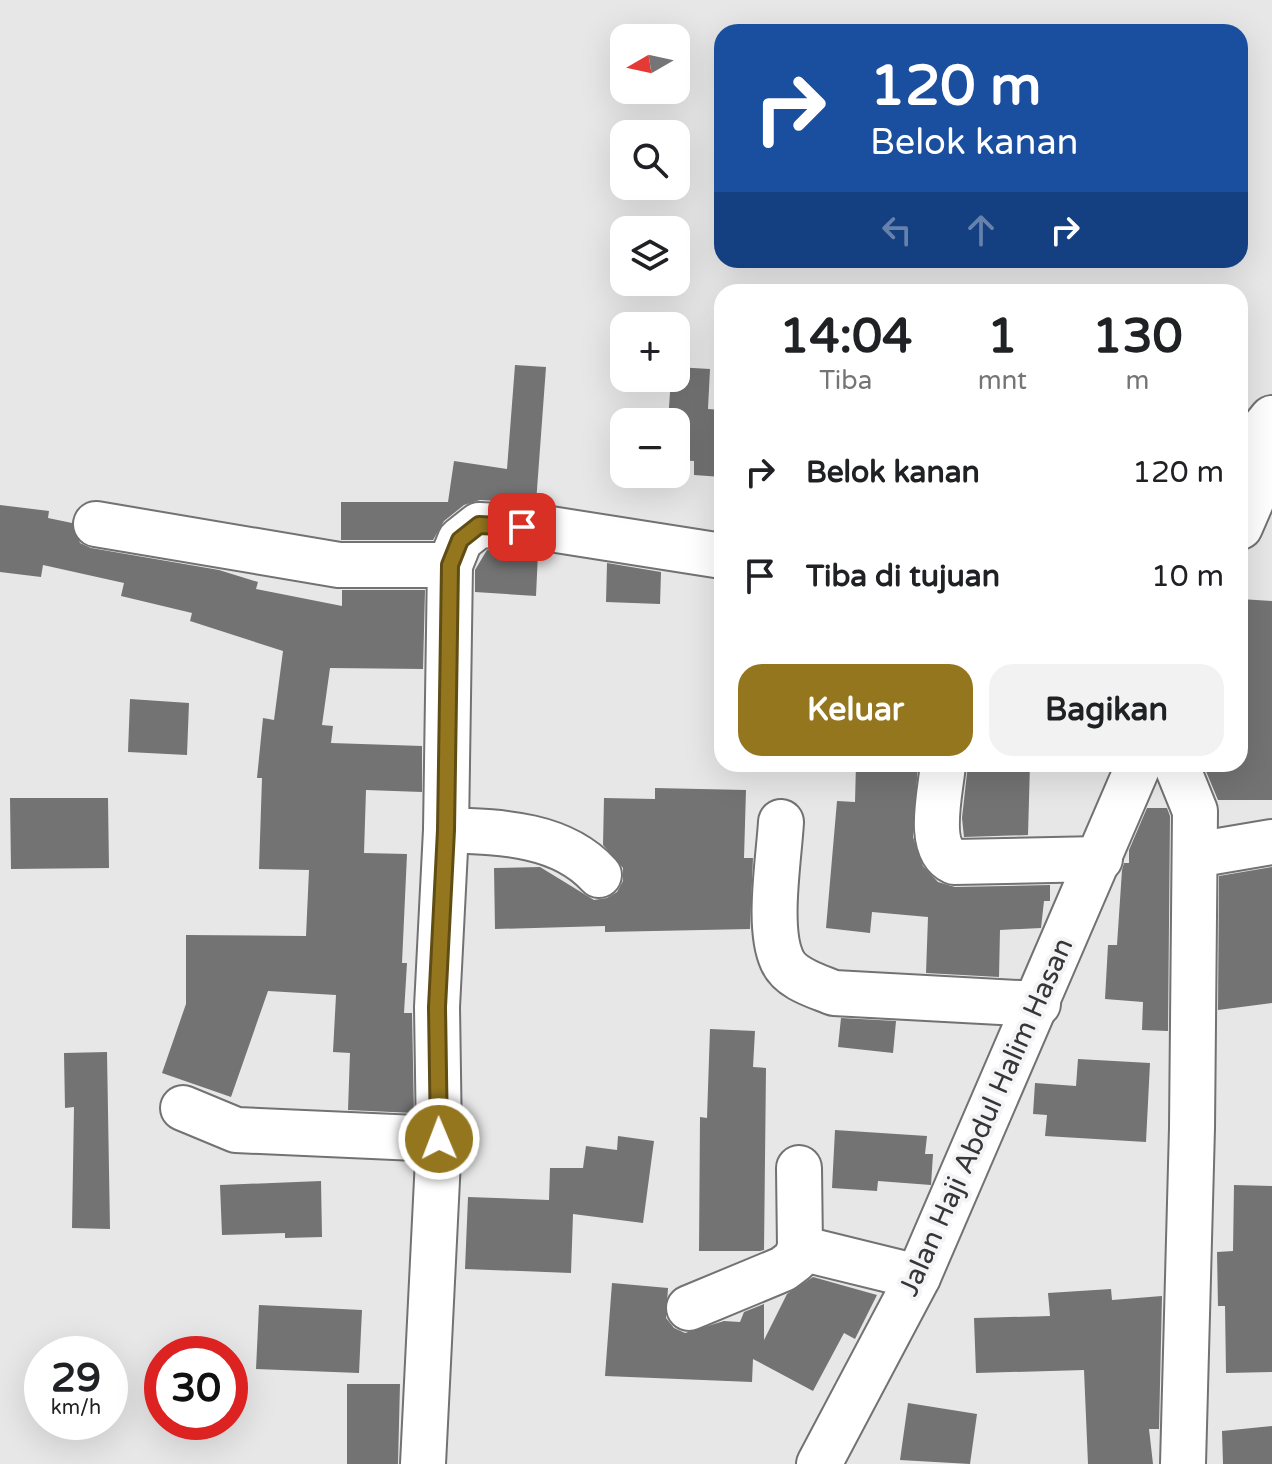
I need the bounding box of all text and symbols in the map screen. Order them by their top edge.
north arrow [610,24,690,104]
map controls [610,24,690,488]
text: 120 m [870,53,1041,120]
icon: right [738,56,842,160]
button: search [610,120,690,200]
text: Belok kanan [870,121,1079,164]
icon: left [875,208,919,252]
icon: ahead [959,208,1003,252]
icon: right [1043,208,1087,252]
button: layers [610,216,690,296]
text: 14:04 [779,308,912,366]
text: 1 [987,308,1017,366]
text: 130 [1092,308,1183,366]
button: + [610,312,690,392]
text: Tiba [819,365,872,396]
text: mnt [978,365,1027,396]
text: m [1126,365,1149,396]
button: − [610,408,690,488]
icon: right [738,450,782,494]
text: Belok kanan [806,454,980,491]
text: 120 m [1132,454,1224,491]
pin [488,493,556,561]
icon: arrive [500,505,544,549]
icon: arrive [738,554,782,598]
text: Tiba di tujuan [806,558,1000,595]
text: 10 m [1151,558,1224,595]
button: Keluar [738,664,973,756]
button: Bagikan [989,664,1224,756]
street label: Jalan Haji Abdul Halim Hasan [891,933,1081,1301]
position arrow [397,1097,481,1181]
speed limit sign: 30 [144,1336,248,1440]
text: 29 [51,1354,101,1402]
text: km/h [51,1396,101,1420]

